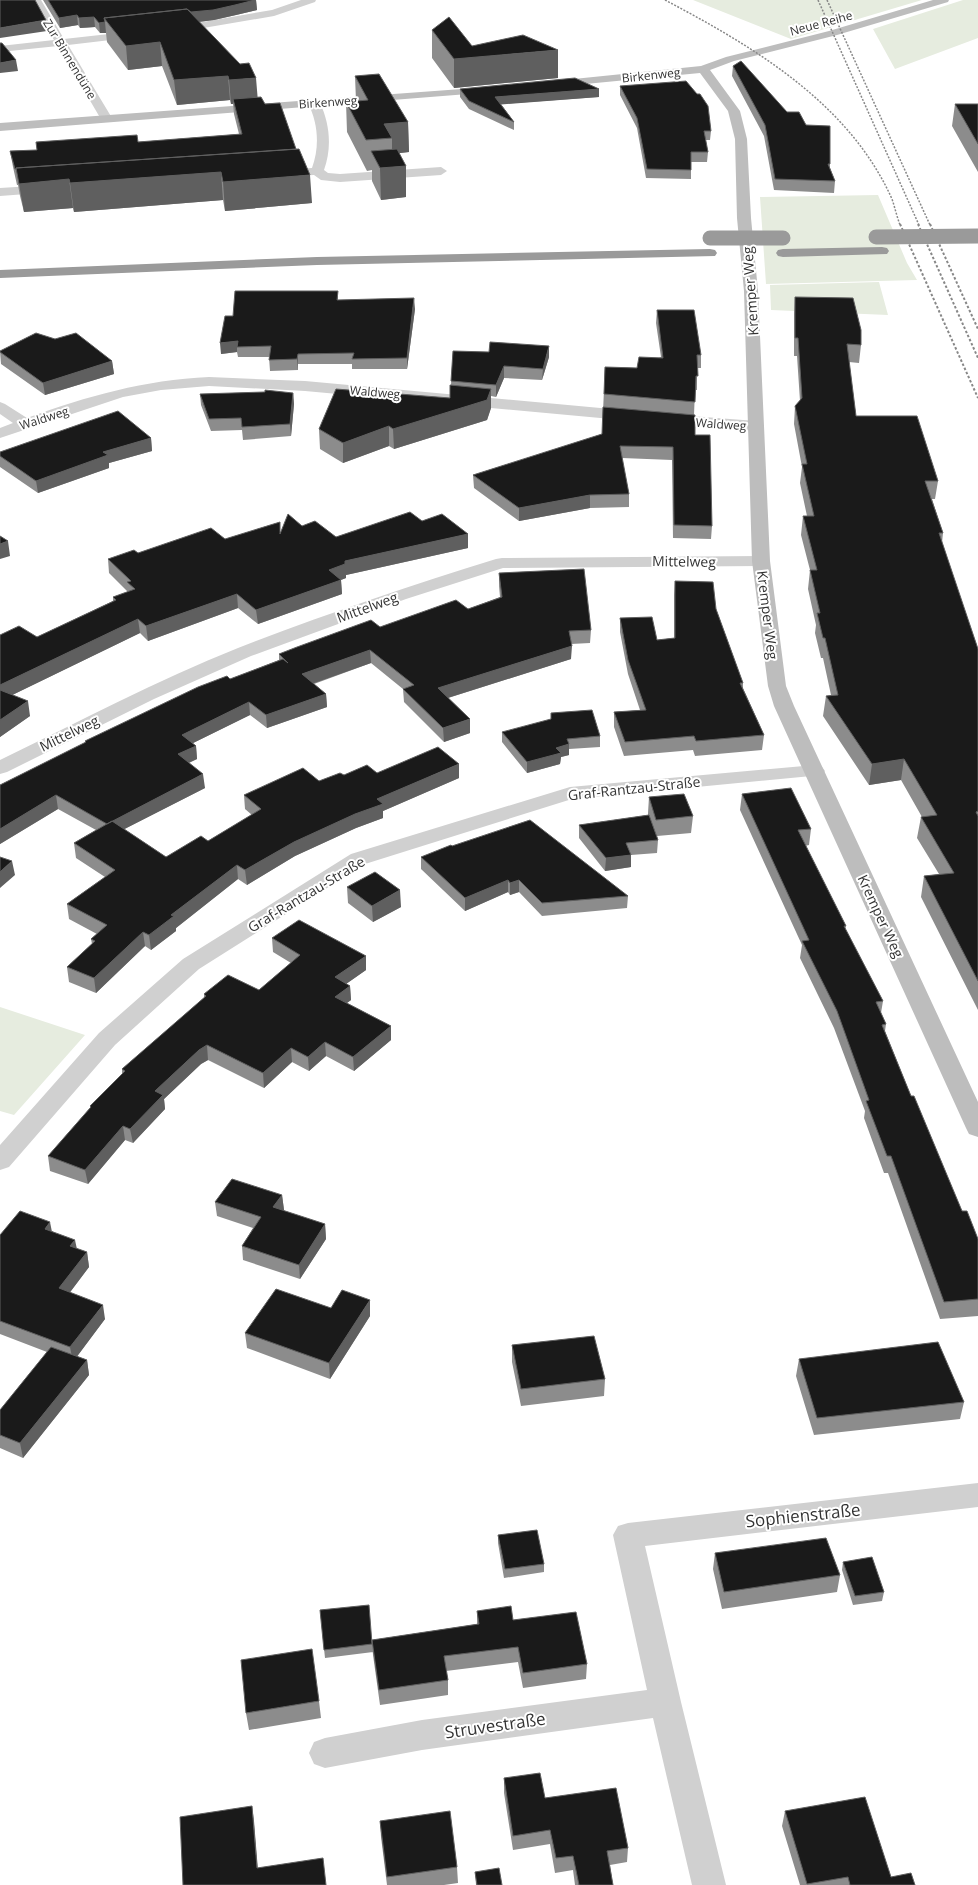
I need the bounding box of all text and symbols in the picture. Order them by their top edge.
street label: Neue Reihe [788,6,854,40]
street label: Zur Binnendüne [39,16,101,102]
street label: Birkenweg [621,63,682,87]
street label: Birkenweg [298,91,358,113]
street label: Kremper Weg [737,245,763,336]
street label: Waldweg [349,381,401,403]
street label: Waldweg [17,402,71,434]
street label: Waldweg [695,414,747,434]
street label: Mittelweg [652,551,716,571]
street label: Kremper Weg [753,570,783,661]
street label: Mittelweg [334,587,401,627]
street label: Mittelweg [36,710,102,756]
street label: Graf-Rantzau-Straße [567,772,701,804]
street label: Graf-Rantzau-Straße [244,852,368,936]
street label: Kremper Weg [854,872,909,961]
street label: Sophienstraße [744,1498,862,1532]
street label: Struvestraße [443,1707,547,1743]

